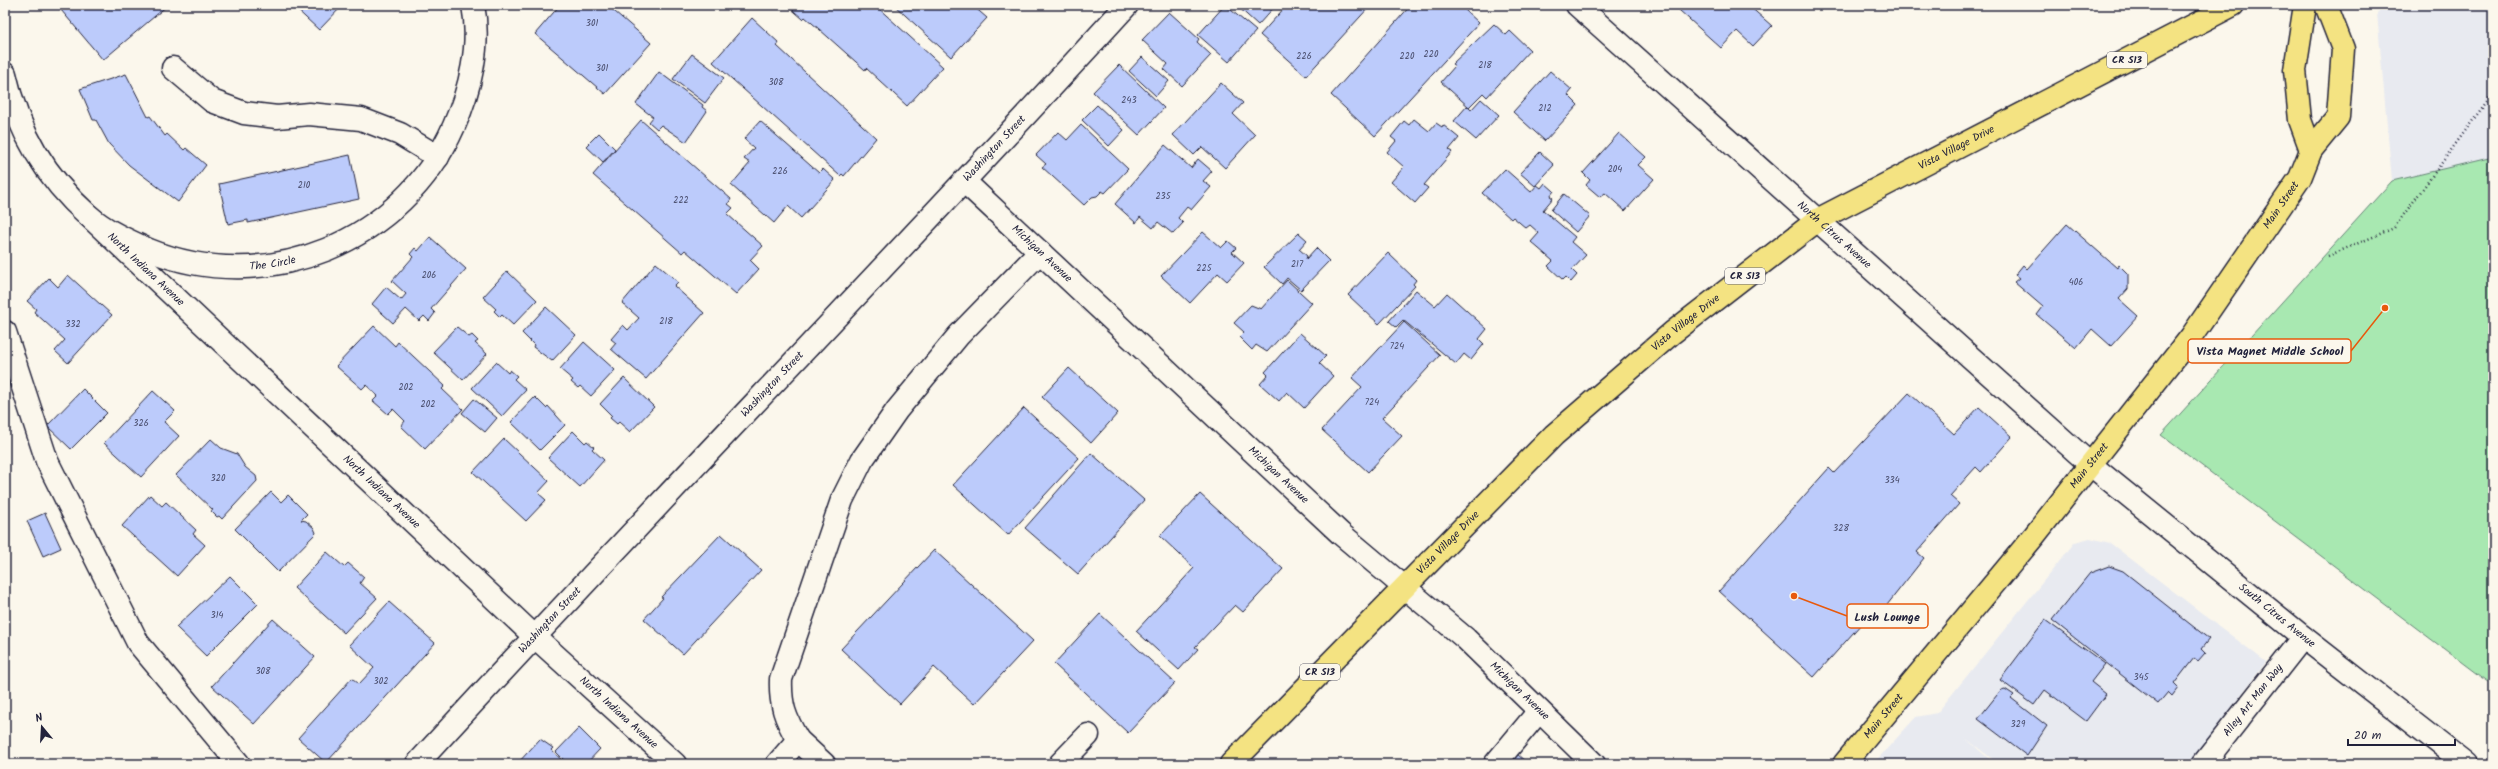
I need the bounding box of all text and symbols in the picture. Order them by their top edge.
house number: 301 [586,16,598,31]
house number: 220 [1424,47,1439,62]
house number: 226 [1296,49,1312,64]
house number: 220 [1400,49,1415,64]
road number: CR S13 [2107,52,2147,68]
house number: 218 [1478,58,1492,73]
house number: 301 [596,61,608,76]
house number: 308 [768,75,784,90]
house number: 243 [1121,93,1137,108]
house number: 212 [1538,101,1552,116]
street label: Washington Street [959,111,1031,186]
street label: Vista Village Drive [1915,121,1998,175]
house number: 204 [1608,162,1622,177]
house number: 226 [772,164,788,179]
street label: Main Street [2258,177,2305,233]
house number: 210 [298,178,311,193]
house number: 235 [1155,189,1172,204]
house number: 222 [673,193,689,208]
street label: North Citrus Avenue [1793,197,1875,273]
street label: Michigan Avenue [1007,221,1076,287]
street label: North Indiana Avenue [103,228,189,311]
street label: The Circle [249,251,298,276]
house number: 217 [1291,257,1304,272]
house number: 225 [1196,261,1213,276]
house number: 206 [422,268,436,283]
road number: CR S13 [1725,268,1765,284]
house number: 406 [2069,275,2083,290]
street label: Vista Village Drive [1647,290,1724,356]
house number: 218 [659,314,673,329]
house number: 332 [65,317,81,332]
house number: 724 [1390,339,1404,354]
callout: Vista Magnet Middle School [2188,339,2351,363]
text: Vista Magnet Middle School [2197,342,2344,361]
street label: Washington Street [736,347,809,422]
house number: 202 [399,380,413,395]
house number: 724 [1365,395,1379,410]
house number: 202 [421,397,435,412]
house number: 326 [133,416,149,431]
street label: Main Street [2065,438,2114,493]
street label: Michigan Avenue [1244,442,1313,508]
street label: North Indiana Avenue [338,451,424,533]
house number: 320 [211,471,226,486]
house number: 334 [1884,473,1900,488]
street label: Vista Village Drive [1412,507,1484,579]
house number: 328 [1833,521,1849,536]
street label: South Citrus Avenue [2234,579,2319,652]
street label: Washington Street [514,582,586,658]
callout: Lush Lounge [1847,604,1928,628]
house number: 314 [211,608,223,623]
text: Lush Lounge [1854,608,1920,627]
street label: Michigan Avenue [1485,658,1554,725]
street label: Alley Art Man Way [2219,659,2288,741]
house number: 308 [255,664,271,679]
road number: CR S13 [1300,664,1340,680]
house number: 345 [2134,670,2150,685]
street label: North Indiana Avenue [575,672,662,753]
house number: 302 [374,674,388,689]
street label: Main Street [1859,689,1909,743]
north arrow [22,707,62,747]
text: N [33,709,45,728]
house number: 329 [2011,717,2026,732]
scale bar [2348,721,2455,747]
text: 20 m [2354,726,2382,745]

